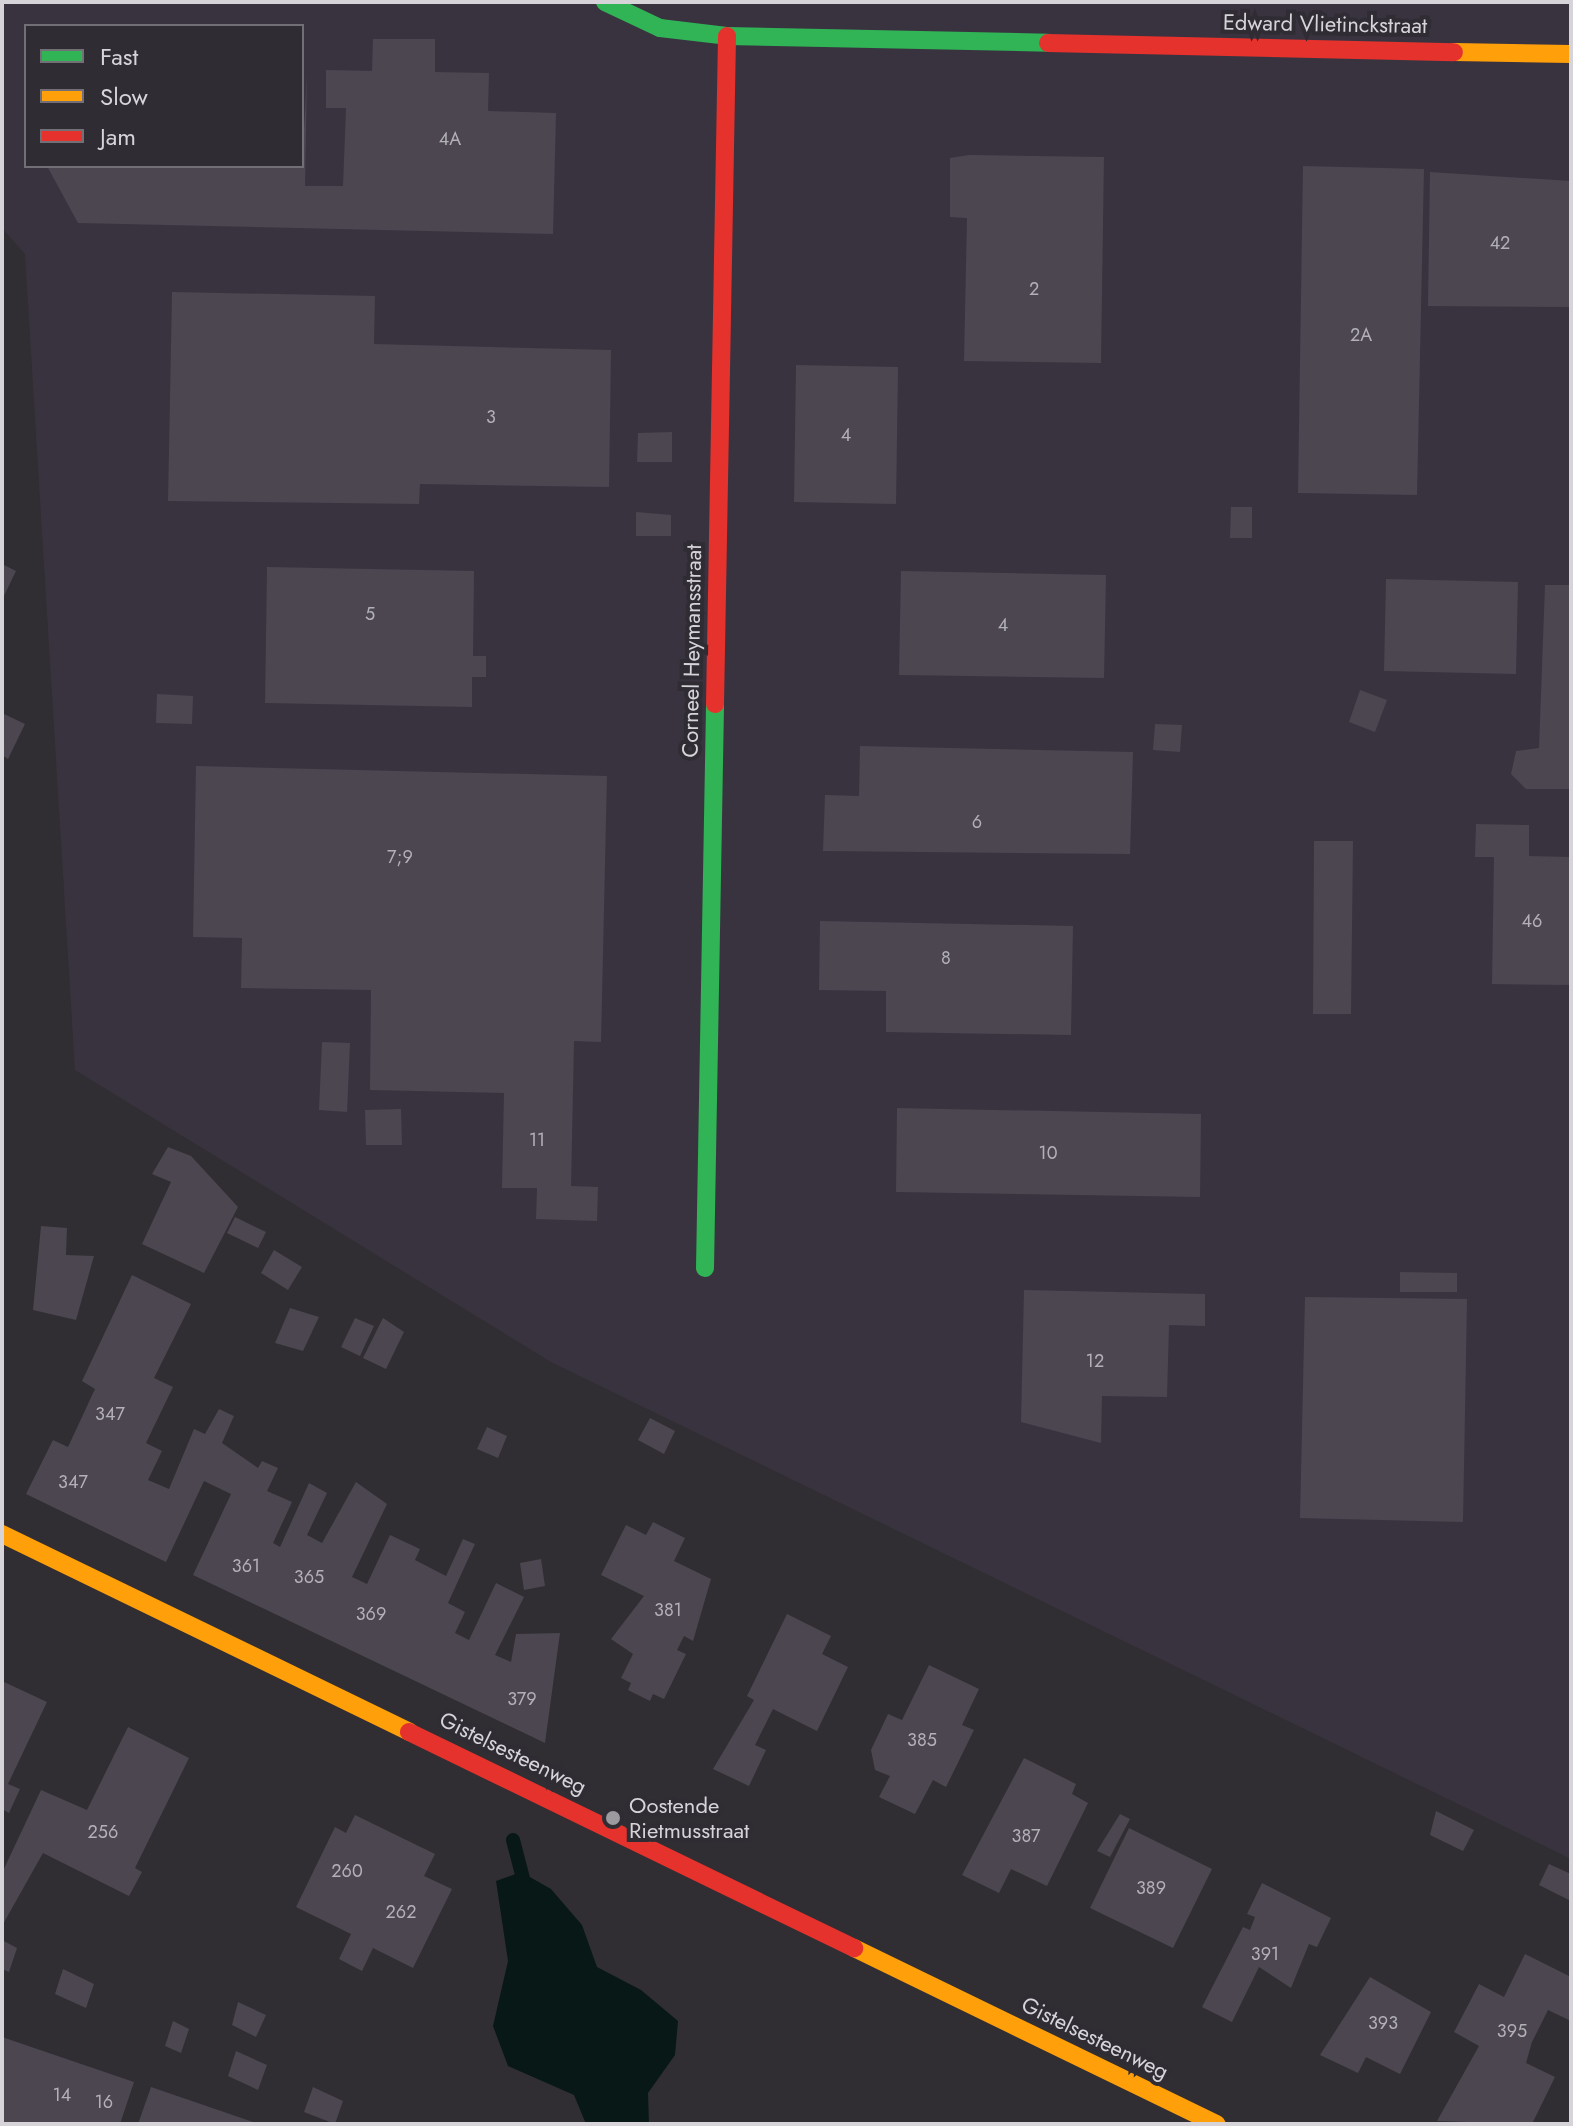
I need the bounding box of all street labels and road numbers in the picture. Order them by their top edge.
street label: Edward Vlietinckstraat [1223,9,1427,39]
street label: Corneel Heymansstraat [677,544,707,758]
street label: Gistelsesteenweg [435,1706,591,1800]
street label: Gistelsesteenweg [1017,1991,1173,2085]

